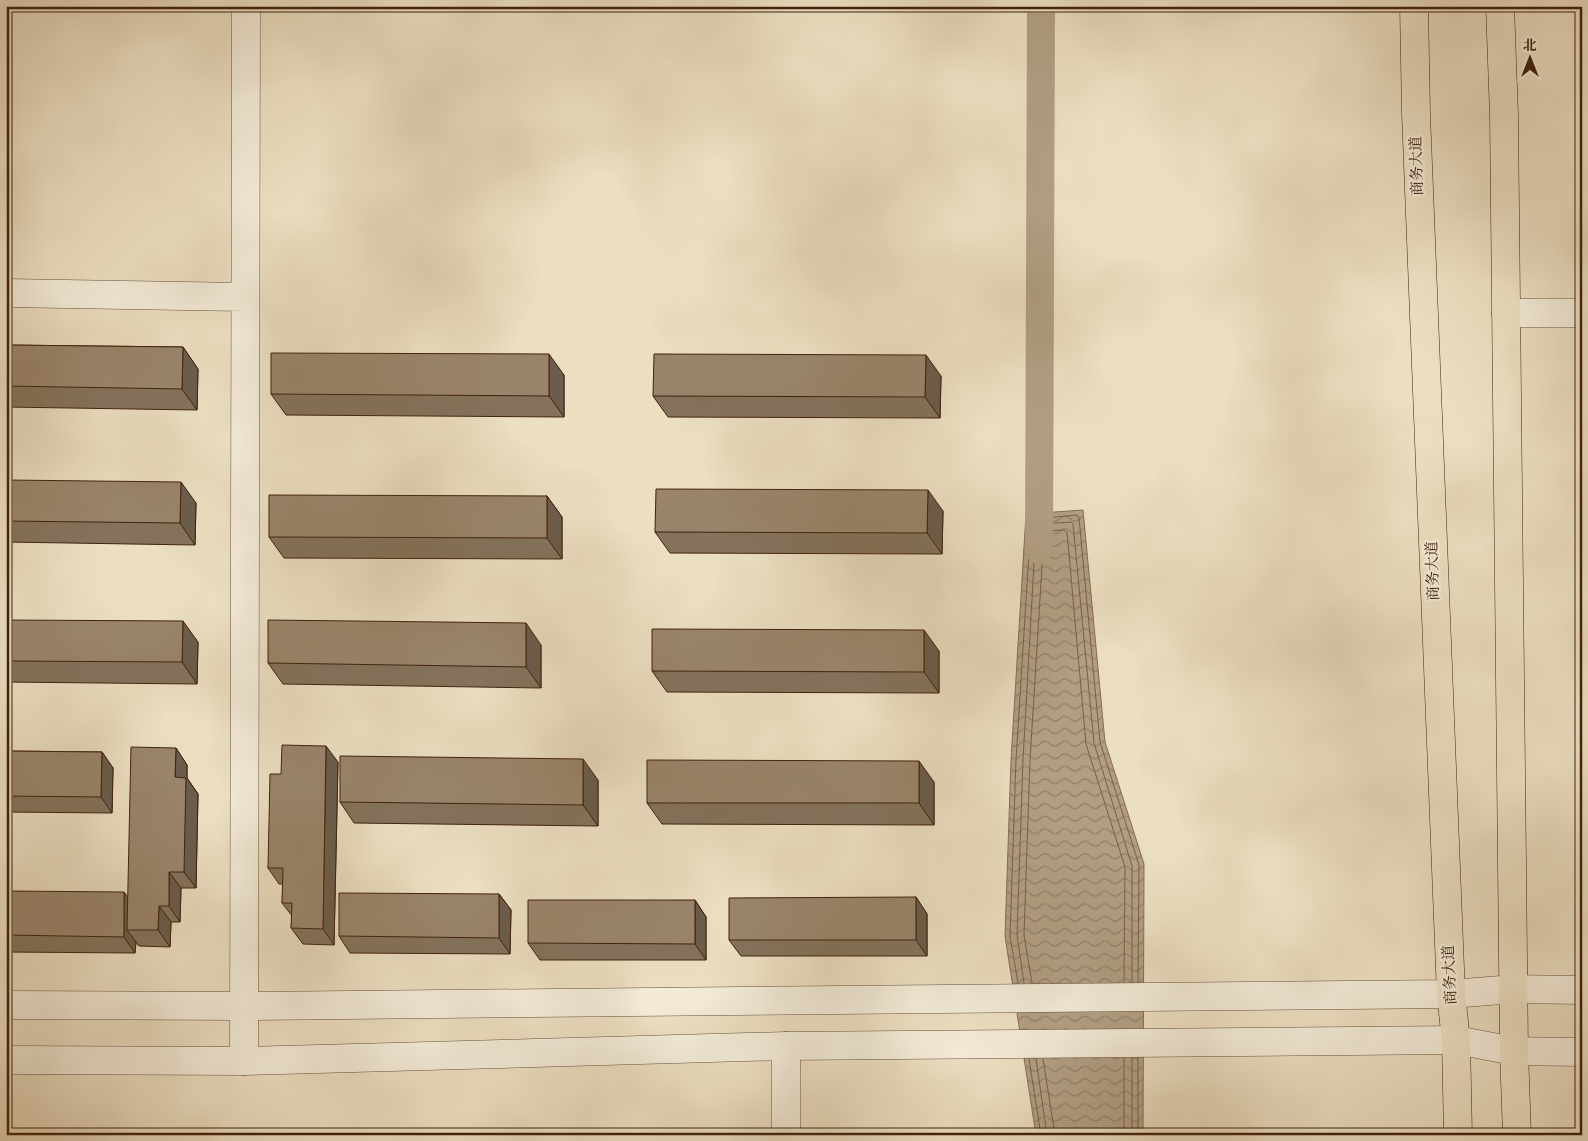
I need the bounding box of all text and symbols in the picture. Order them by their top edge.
north arrow [1506,32,1556,82]
text: 北 [1523,37,1537,57]
street label: 商务大道 [1406,136,1430,196]
street label: 商务大道 [1422,541,1446,601]
street label: 商务大道 [1439,944,1463,1006]

